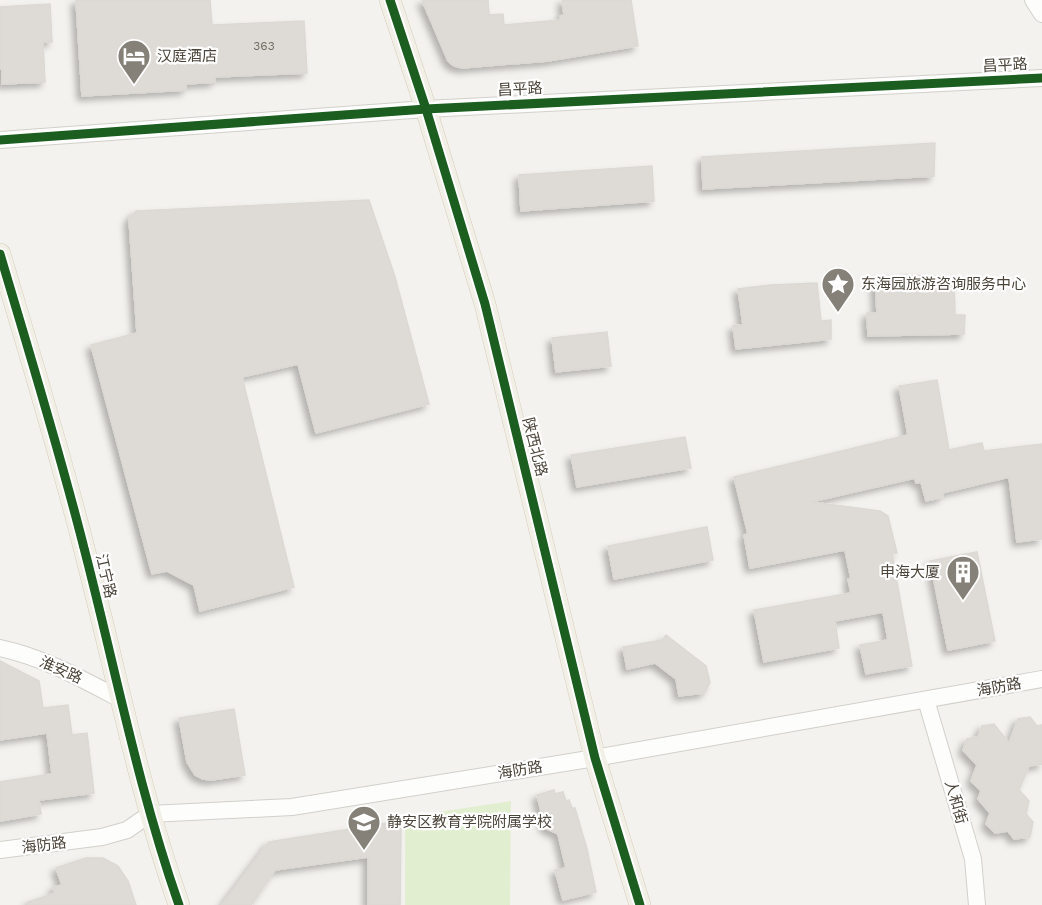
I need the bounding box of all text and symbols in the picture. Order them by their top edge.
hotel icon: 汉庭酒店 [116,38,152,85]
house number: 363 [253,39,275,53]
place label: 汉庭酒店 [157,47,217,65]
street label: 昌平路 [982,55,1028,75]
street label: 昌平路 [497,79,543,99]
place icon: 东海园旅游咨询服务中心 [820,266,856,313]
place label: 东海园旅游咨询服务中心 [861,275,1026,293]
street label: 陕西北路 [519,416,551,478]
street label: 江宁路 [92,552,120,600]
building icon: 申海大厦 [945,554,981,601]
place label: 申海大厦 [880,563,940,581]
street label: 淮安路 [37,653,85,687]
street label: 海防路 [975,674,1023,700]
street label: 海防路 [496,758,544,782]
street label: 人和街 [941,778,971,826]
school or university icon: 静安区教育学院附属学校 [346,804,382,851]
place label: 静安区教育学院附属学校 [387,813,552,831]
street label: 海防路 [21,833,67,857]

